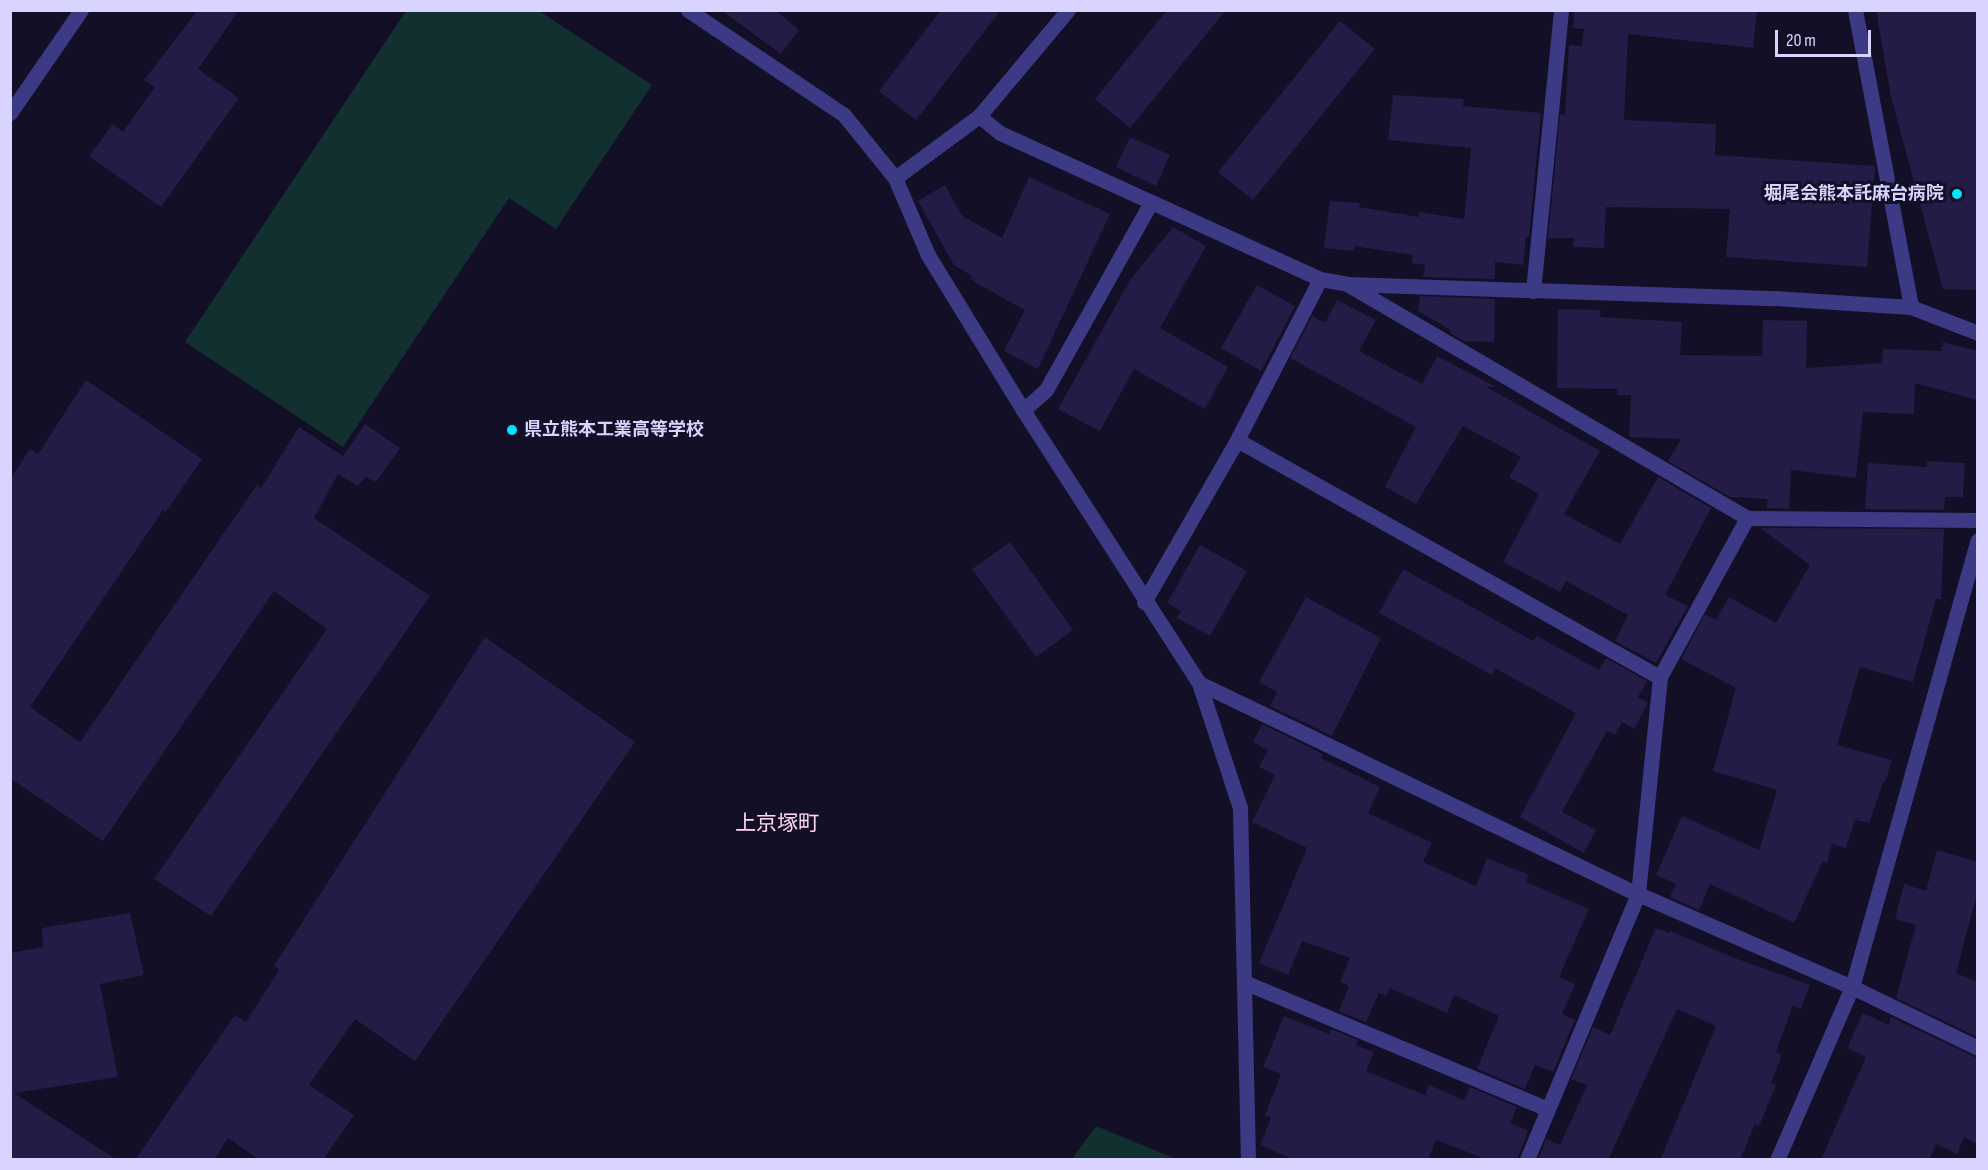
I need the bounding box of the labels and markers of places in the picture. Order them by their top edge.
place label: 堀尾会熊本託麻台病院 [1764,183,1944,205]
marker: 堀尾会熊本託麻台病院 [1948,185,1966,203]
place label: 県立熊本工業高等学校 [524,419,704,441]
marker: 県立熊本工業高等学校 [505,423,519,437]

